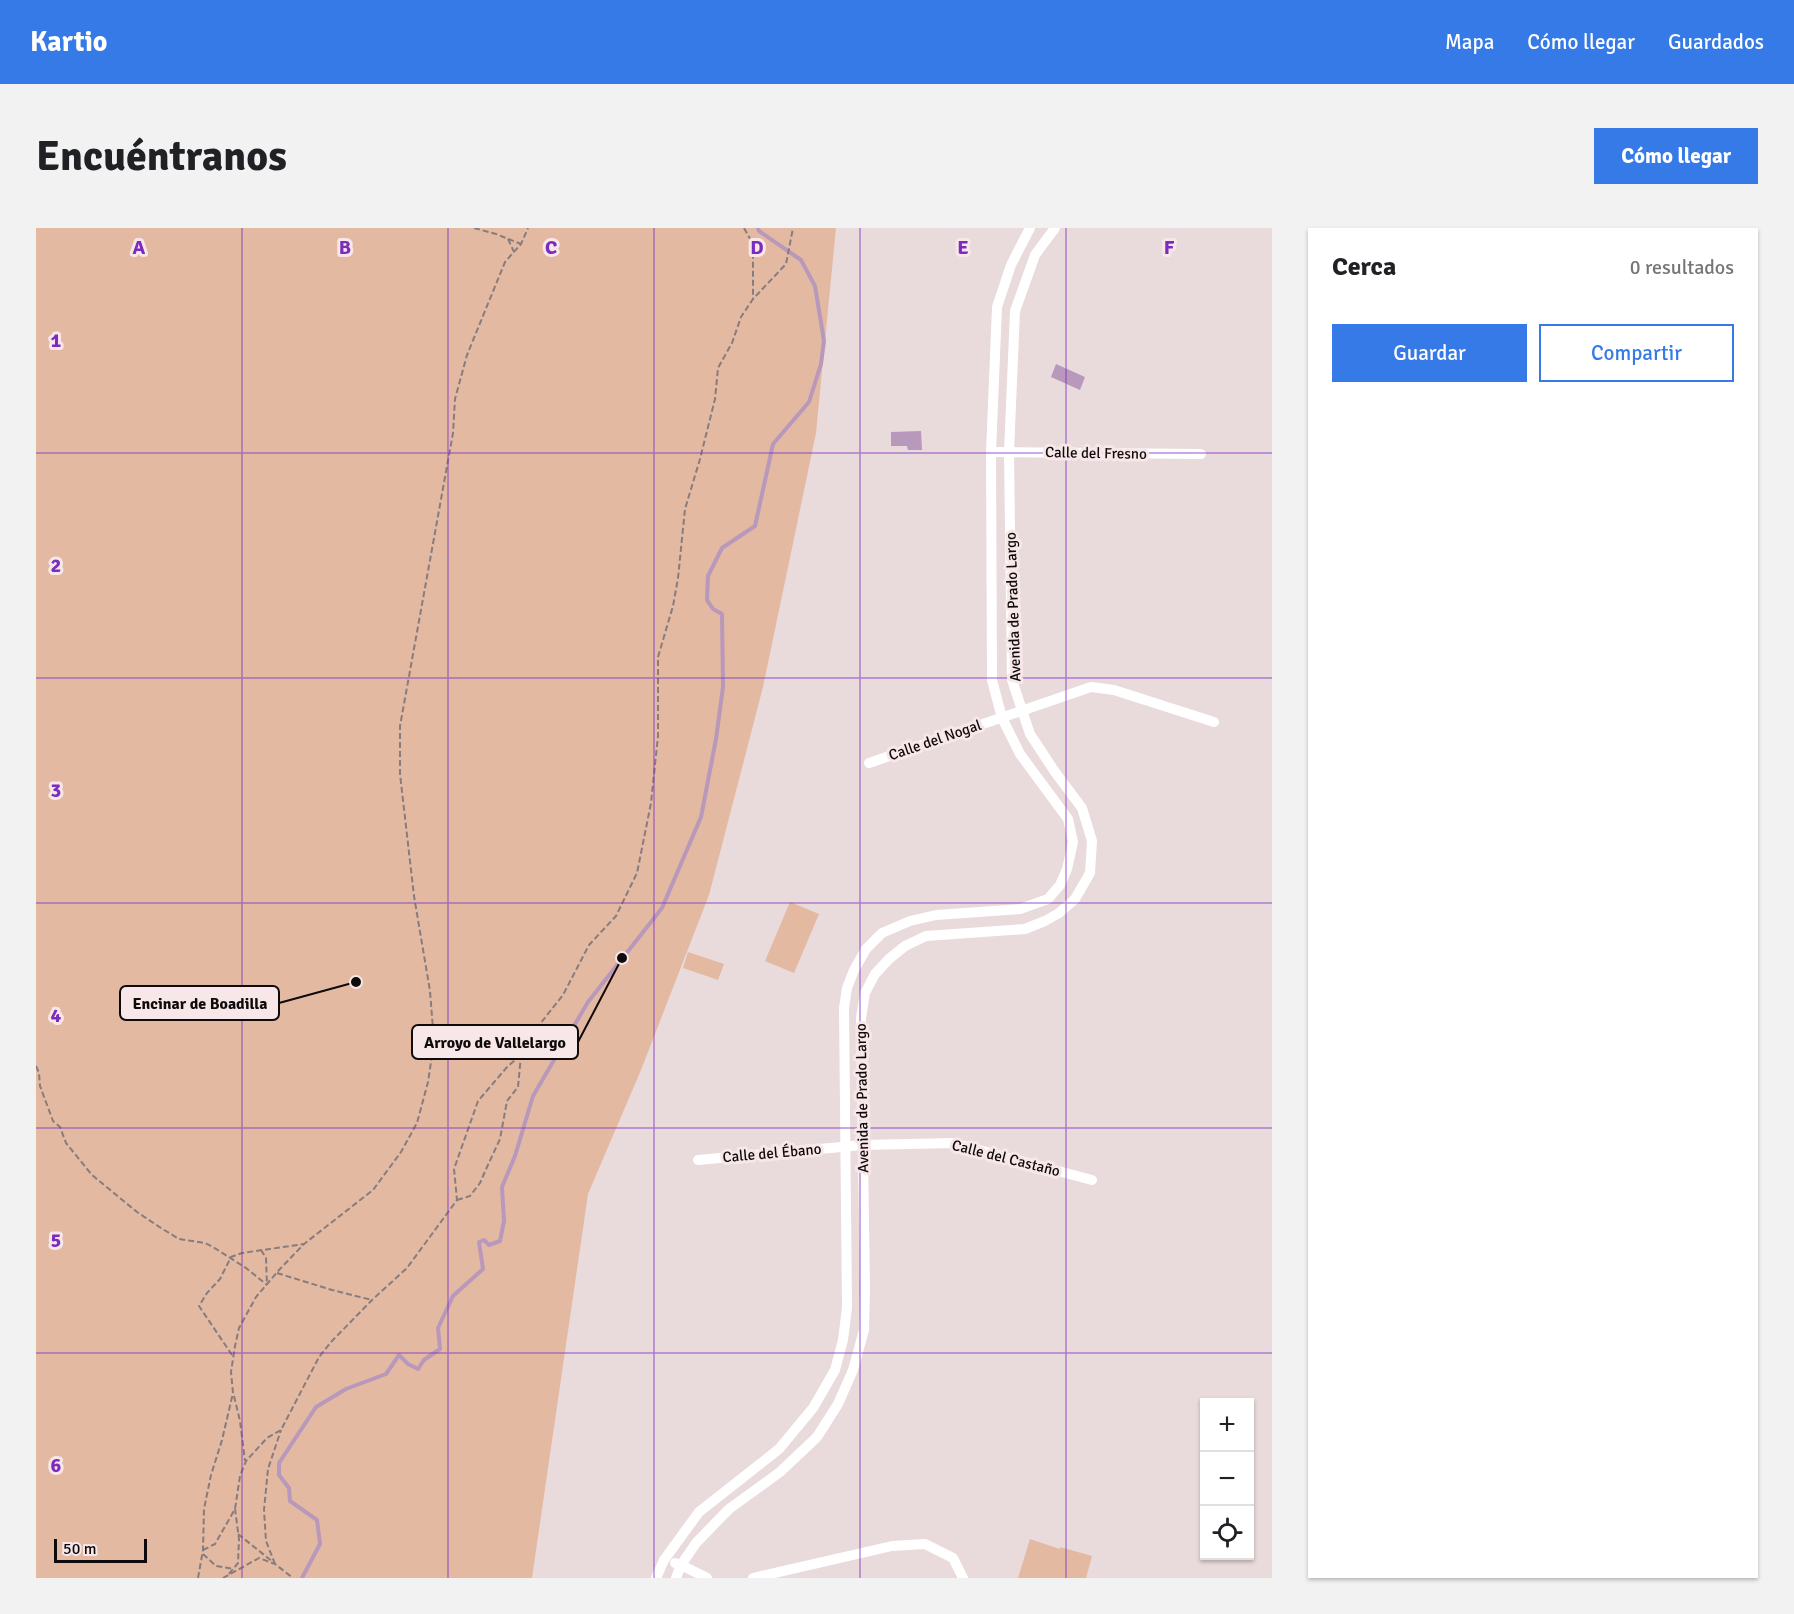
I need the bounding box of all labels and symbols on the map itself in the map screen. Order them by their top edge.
text: A [133,235,146,260]
text: B [339,235,351,260]
text: C [545,235,557,260]
text: D [750,235,764,260]
text: E [957,235,969,260]
text: F [1164,235,1175,260]
text: 1 [51,328,62,353]
street label: Calle del Fresno [1045,443,1147,463]
street label: Avenida de Prado Largo [1001,532,1025,682]
text: 2 [51,553,61,578]
street label: Calle del Nogal [886,716,984,764]
text: 3 [51,778,61,803]
callout: Encinar de Boadilla [120,986,279,1020]
text: Encinar de Boadilla [132,994,268,1014]
text: 4 [51,1003,62,1028]
street label: Avenida de Prado Largo [852,1023,872,1173]
callout: Arroyo de Vallelargo [412,1025,578,1059]
text: Arroyo de Vallelargo [424,1033,566,1053]
street label: Calle del Castaño [950,1136,1062,1180]
street label: Calle del Ébano [722,1139,822,1166]
text: 5 [51,1228,61,1253]
text: 6 [51,1453,62,1478]
scale bar [54,1536,147,1564]

